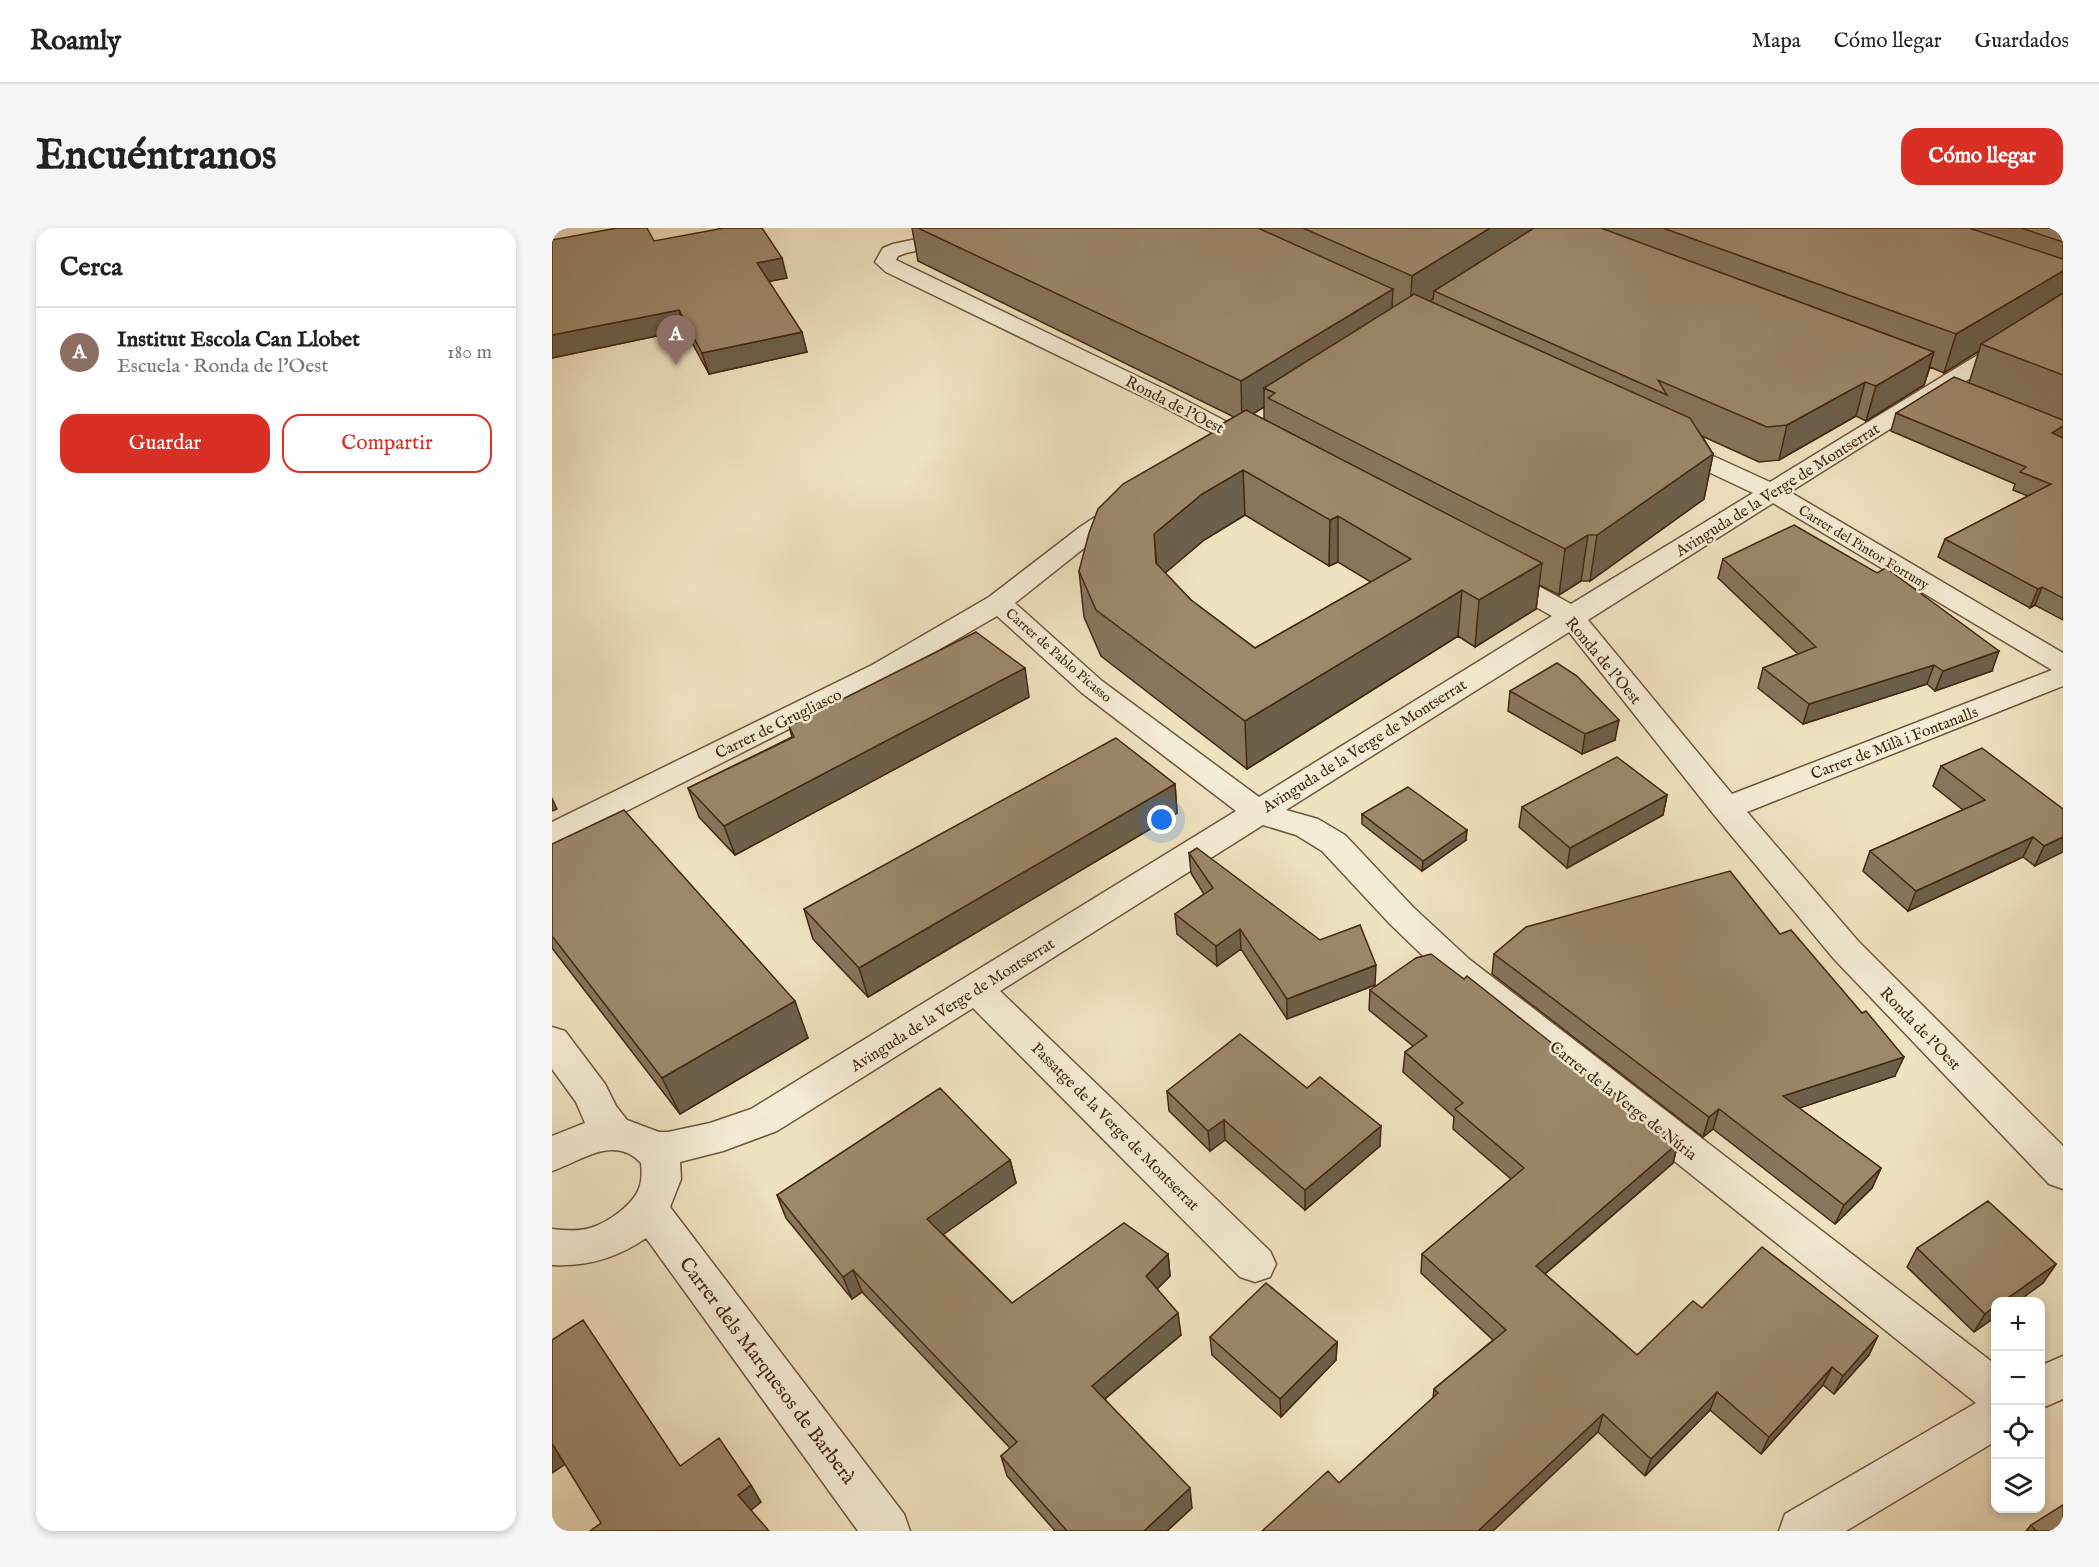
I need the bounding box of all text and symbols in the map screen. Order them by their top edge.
text: Roamly [30,24,121,59]
text: Mapa [1752,28,1801,55]
text: Cómo llegar [1834,28,1941,55]
text: Guardados [1974,28,2069,55]
button: Cómo llegar [1901,128,2063,185]
text: Encuéntranos [36,130,277,183]
text: Cerca [60,251,122,284]
pin: A [656,316,696,365]
text: Institut Escola Can Llobet [117,326,360,354]
text: A [73,340,86,365]
text: 180 m [447,340,492,365]
text: Escuela · Ronda de l'Oest [117,354,328,379]
street label: Ronda de l'Oest [1121,372,1227,439]
button: Guardar [60,414,270,473]
button: Compartir [282,414,492,473]
street label: Avinguda de la Verge de Montserrat [1672,419,1884,562]
street label: Carrer del Pintor Fortuny [1795,502,1932,594]
street label: Carrer de Pablo Picasso [1002,605,1116,707]
street label: Ronda de l'Oest [1560,614,1645,709]
street label: Avinguda de la Verge de Montserrat [1259,675,1471,818]
street label: Carrer de Grugliasco [712,685,846,764]
street label: Carrer de Milà i Fontanalls [1808,703,1981,785]
your location [1147,805,1176,834]
street label: Avinguda de la Verge de Montserrat [847,934,1059,1077]
street label: Ronda de l'Oest [1875,984,1965,1076]
street label: Carrer de la Verge de Núria [1545,1038,1700,1165]
street label: Passatge de la Verge de Montserrat [1026,1039,1203,1216]
street label: Carrer dels Marquesos de Barberà [673,1252,861,1490]
map controls [1991,1297,2045,1513]
button: + [1991,1297,2045,1351]
button: − [1991,1351,2045,1405]
button: locate [1991,1405,2045,1459]
button: layers [1991,1459,2045,1513]

